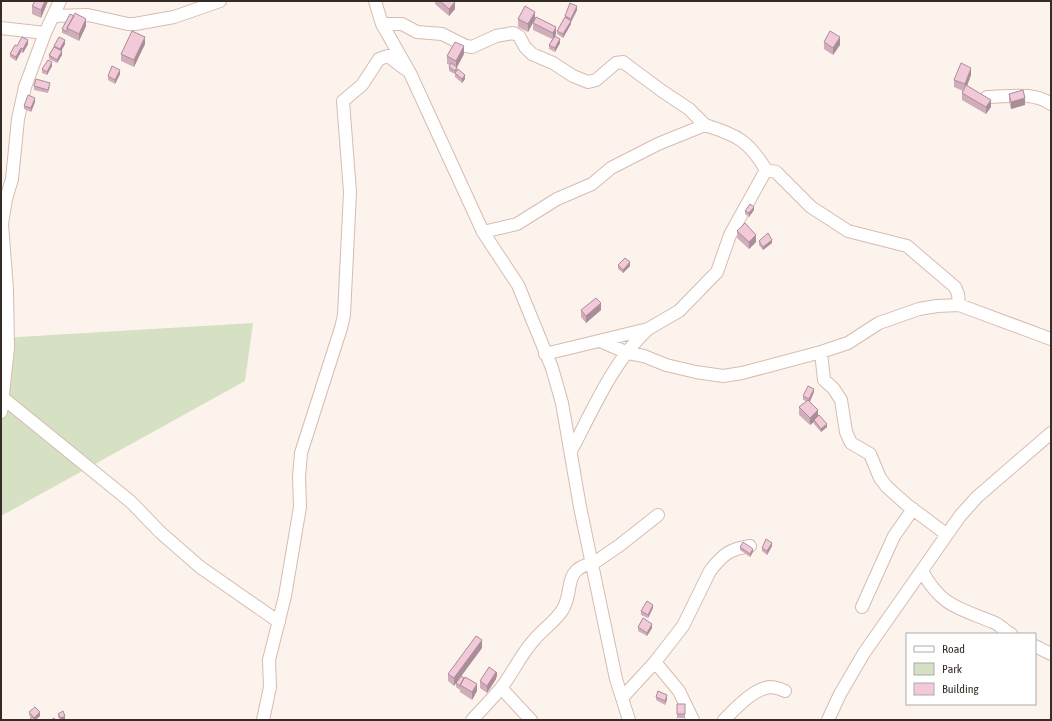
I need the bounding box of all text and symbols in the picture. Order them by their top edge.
legend [906,633,1036,705]
text: Road [942,642,965,656]
text: Park [942,662,963,676]
text: Building [942,682,980,696]

